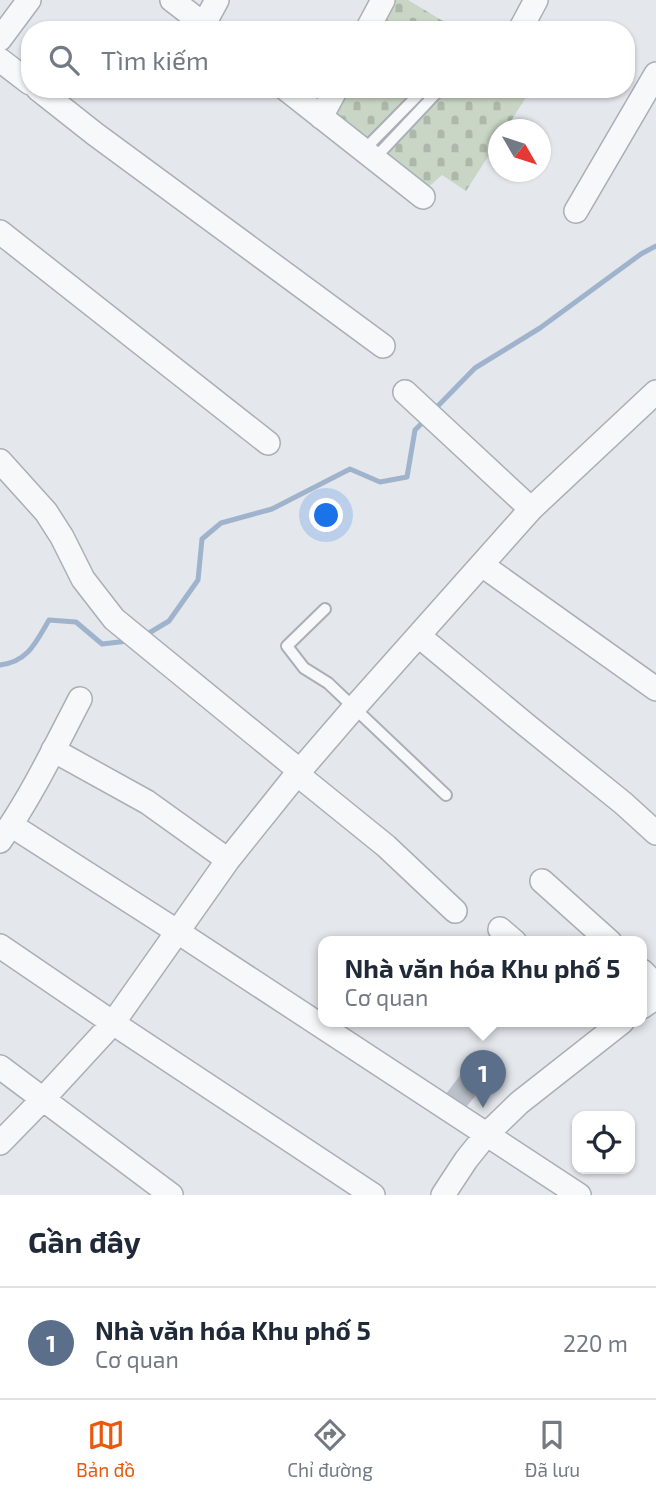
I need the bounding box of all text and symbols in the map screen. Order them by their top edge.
search box [21,21,635,98]
icon: search [45,41,83,79]
text: Tìm kiếm [101,44,209,75]
north arrow [488,119,551,182]
your location [309,498,343,532]
popup [318,936,647,1027]
text: Nhà văn hóa Khu phố 5 [345,952,620,983]
text: Cơ quan [345,983,428,1011]
pin: 1 [460,1050,506,1108]
map controls [572,1111,635,1174]
button: locate [572,1111,635,1174]
text: Gần đây [28,1223,141,1259]
text: Nhà văn hóa Khu phố 5 [95,1314,371,1345]
text: 1 [46,1329,56,1357]
text: 220 m [563,1329,628,1357]
text: Cơ quan [95,1345,179,1373]
tab: Bản đồ [76,1416,135,1481]
tab: Chỉ đường [287,1416,373,1481]
tab: Đã lưu [525,1416,580,1481]

